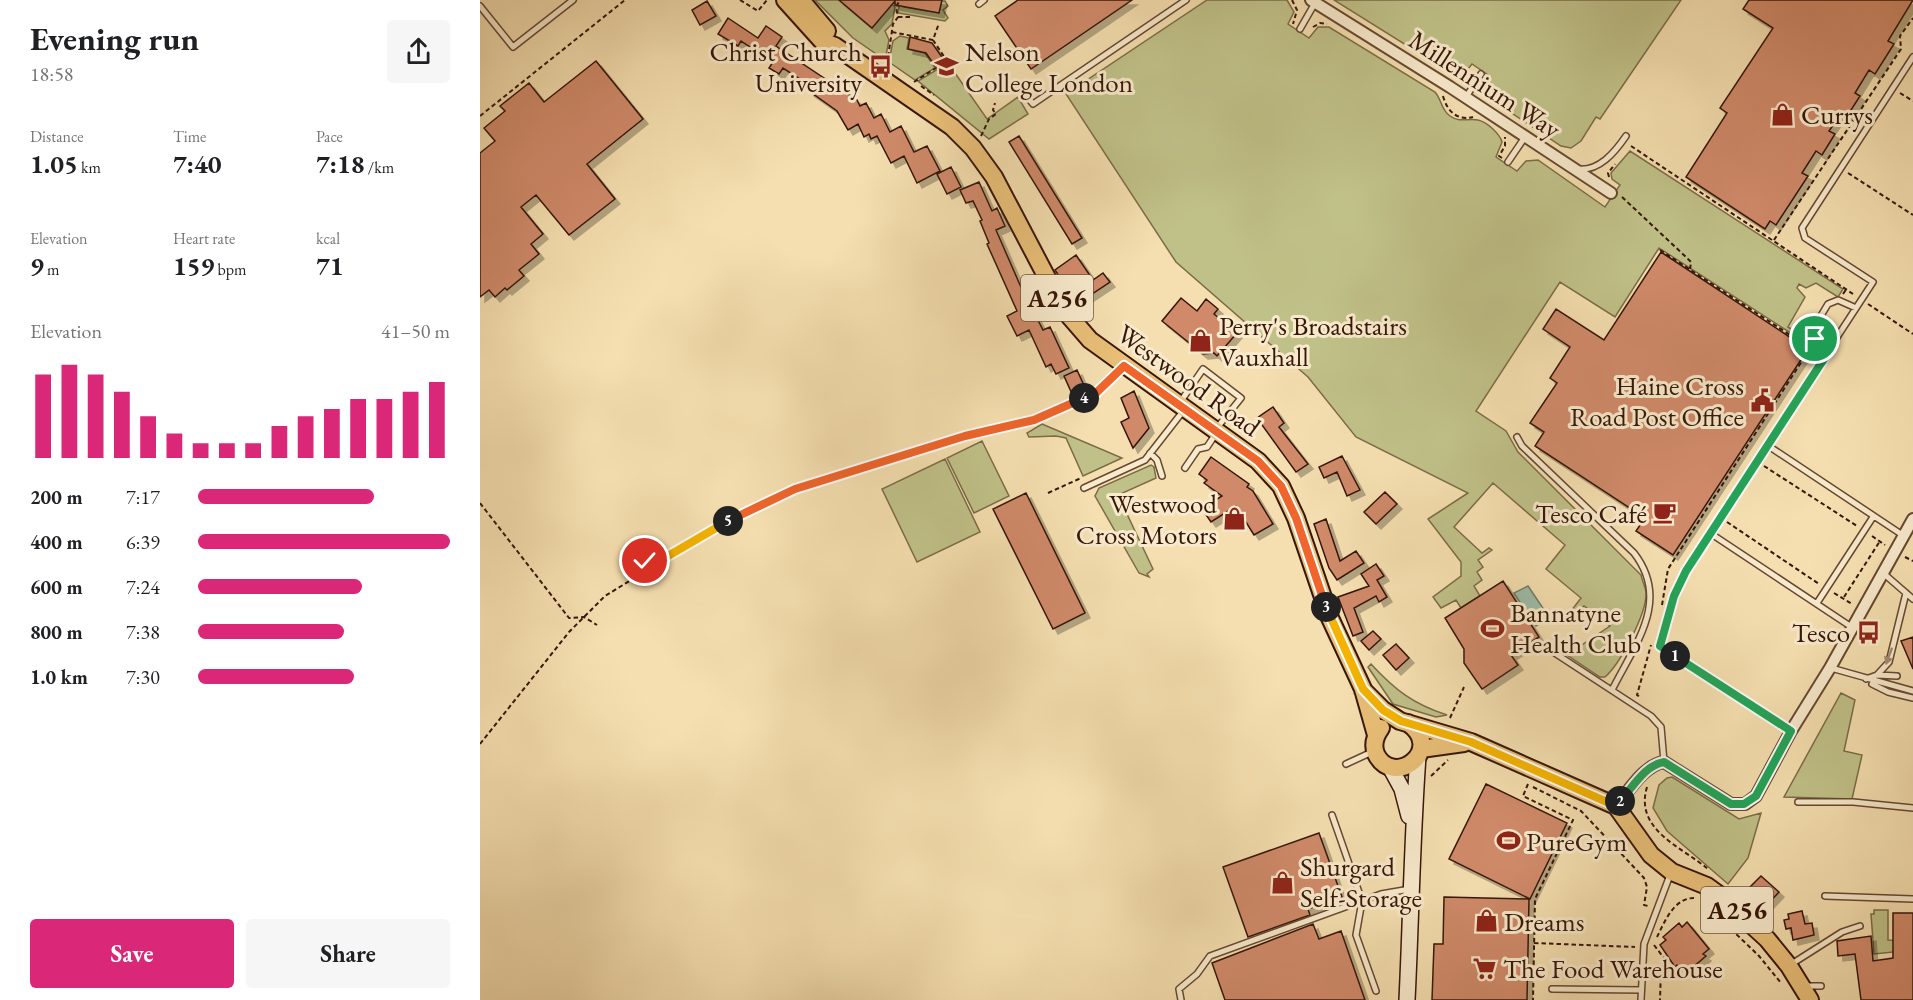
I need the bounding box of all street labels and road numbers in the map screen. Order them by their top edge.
street label: Millennium Way [1402,22,1568,146]
road number: A256 [1021,275,1093,321]
street label: Westwood Road [1110,316,1268,444]
road number: A256 [1701,887,1773,933]

